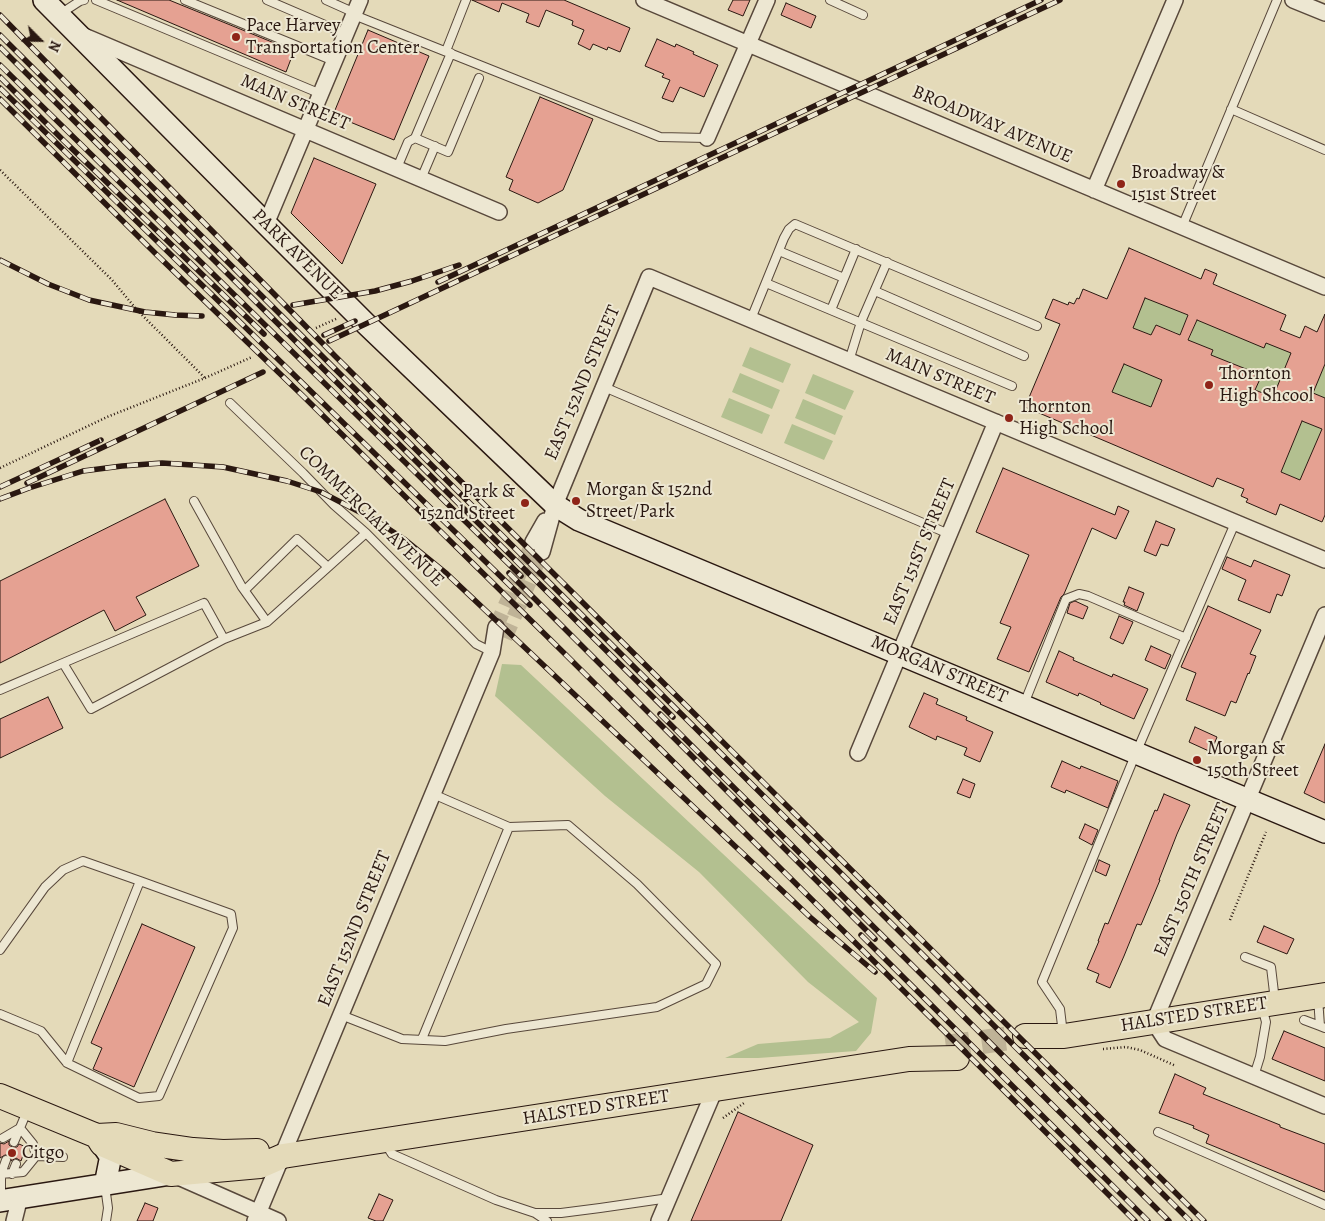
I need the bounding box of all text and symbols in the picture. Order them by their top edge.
north arrow [15,15,65,65]
place label: Pace Harvey Transportation Center [246,15,419,59]
marker: Pace Harvey Transportation Center [230,31,242,43]
text: N [44,38,65,54]
street label: MAIN STREET [237,70,353,136]
street label: BROADWAY AVENUE [908,81,1076,169]
place label: Broadway & 151st Street [1131,162,1225,206]
marker: Broadway & 151st Street [1115,178,1127,190]
street label: PARK AVENUE [247,205,347,305]
street label: EAST 152ND STREET [540,302,626,464]
street label: MAIN STREET [882,344,998,410]
place label: Thornton High Shcool [1219,363,1313,407]
marker: Thornton High Shcool [1203,379,1215,391]
place label: Thornton High School [1019,396,1113,440]
marker: Thornton High School [1003,412,1015,424]
street label: COMMERCIAL AVENUE [293,442,449,592]
street label: EAST 151ST STREET [879,475,961,629]
place label: Morgan & 152nd Street/Park [586,479,712,523]
place label: Park & 152nd Street [420,481,515,525]
marker: Morgan & 152nd Street/Park [570,495,582,507]
marker: Park & 152nd Street [519,497,531,509]
street label: MORGAN STREET [867,631,1011,709]
place label: Morgan & 150th Street [1207,738,1299,782]
marker: Morgan & 150th Street [1191,754,1203,766]
street label: EAST 150TH STREET [1149,800,1235,960]
street label: EAST 152ND STREET [313,848,397,1010]
street label: HALSTED STREET [1119,992,1269,1038]
street label: HALSTED STREET [521,1085,671,1131]
place label: Citgo [22,1142,64,1164]
marker: Citgo [6,1147,18,1159]

